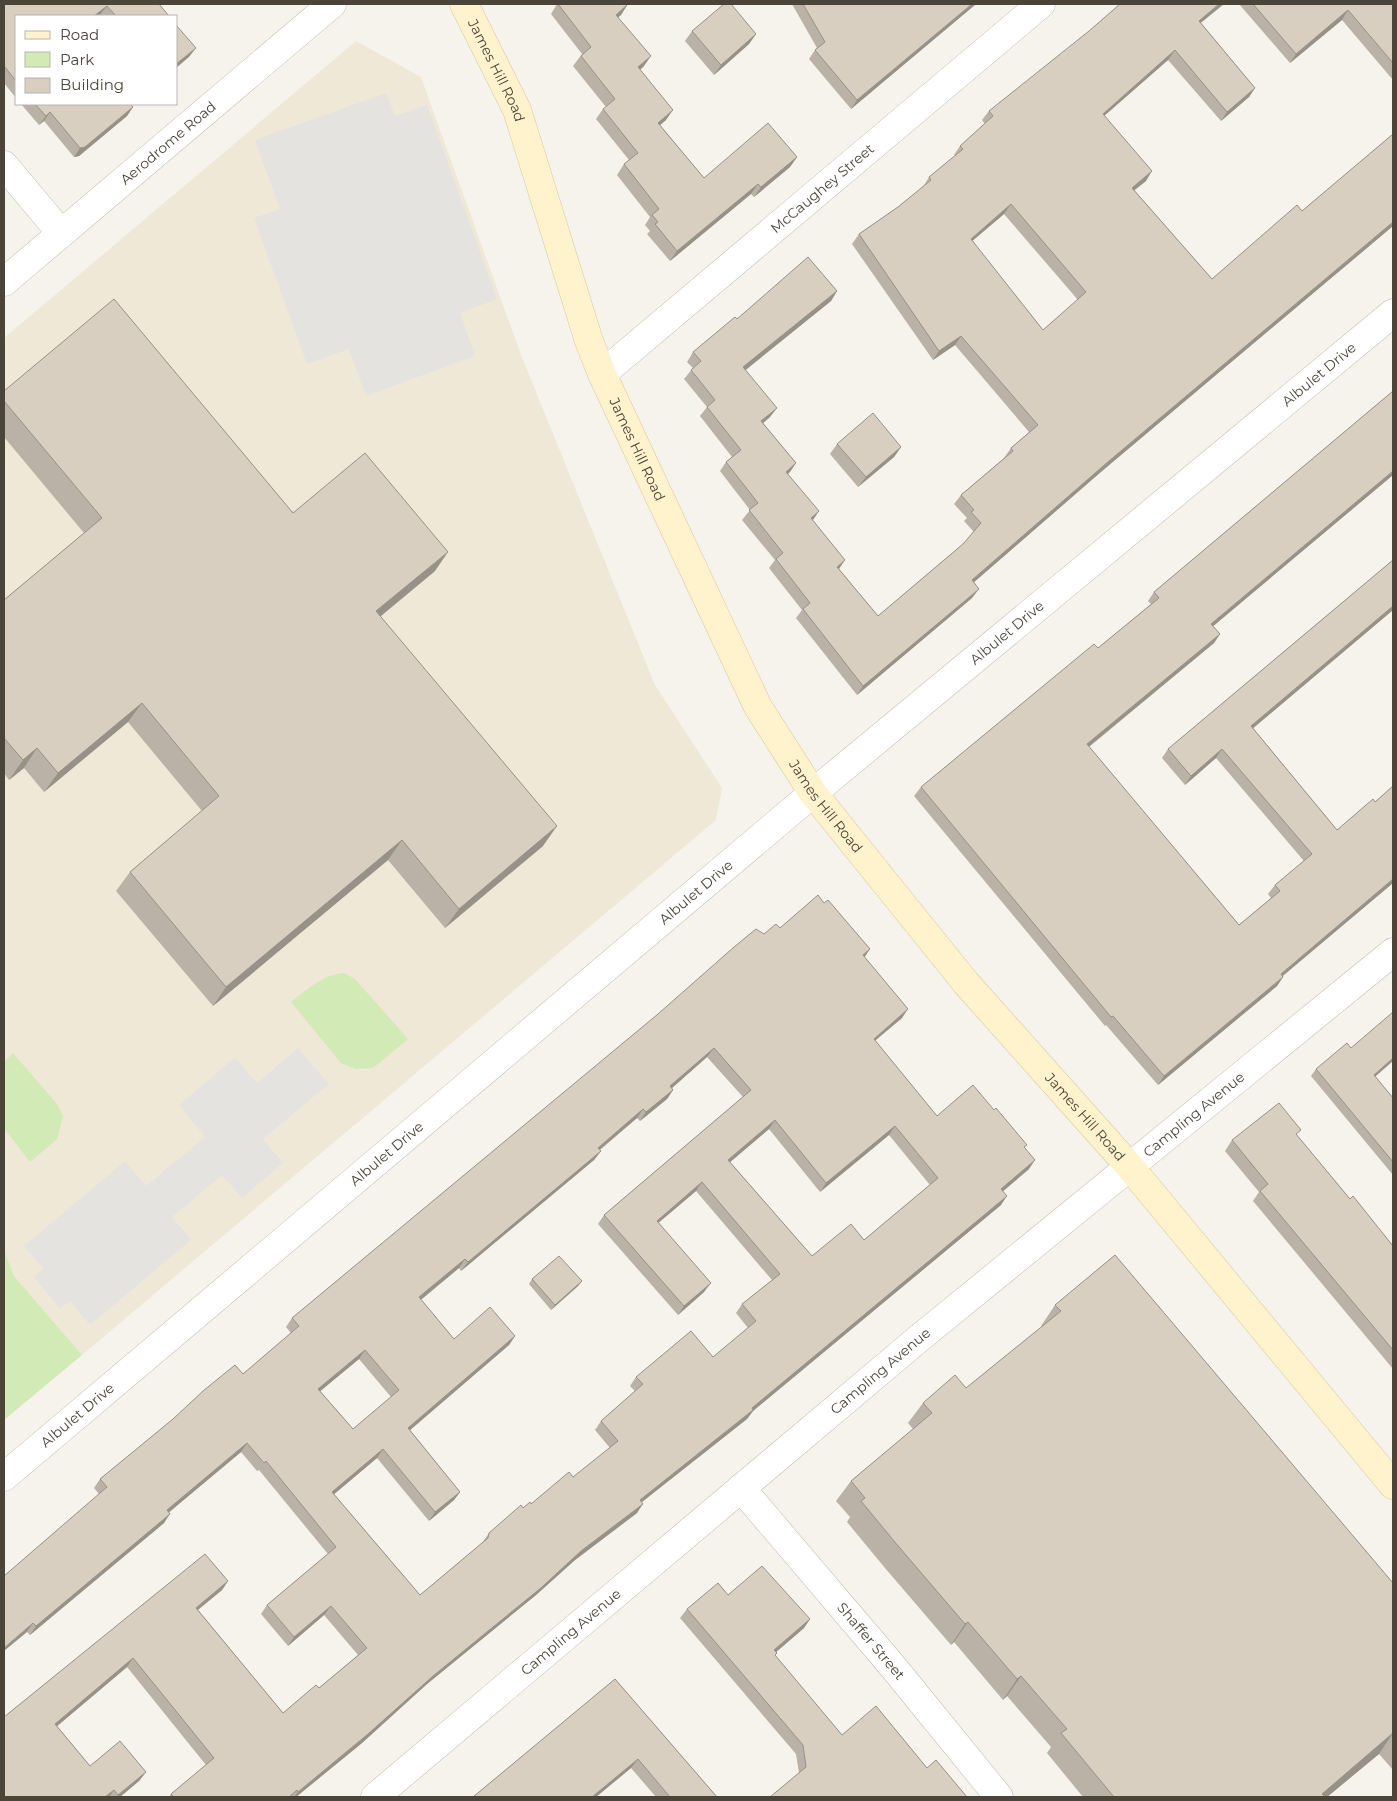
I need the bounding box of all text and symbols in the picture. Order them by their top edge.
legend [15,15,178,105]
street label: James Hill Road [464,15,529,124]
text: Road [60,25,99,44]
text: Park [60,50,94,69]
text: Building [60,75,124,94]
street label: Aerodrome Road [116,97,220,189]
street label: McCaughey Street [767,139,878,237]
street label: Albulet Drive [1278,338,1360,410]
street label: James Hill Road [605,394,669,504]
street label: Albulet Drive [966,597,1048,669]
street label: James Hill Road [784,755,867,857]
street label: Albulet Drive [655,856,736,928]
street label: James Hill Road [1041,1068,1129,1165]
street label: Campling Avenue [1139,1068,1248,1161]
street label: Albulet Drive [346,1117,427,1190]
street label: Campling Avenue [827,1324,934,1418]
street label: Albulet Drive [37,1379,118,1451]
street label: Campling Avenue [517,1585,625,1679]
street label: Shaffer Street [833,1599,909,1684]

